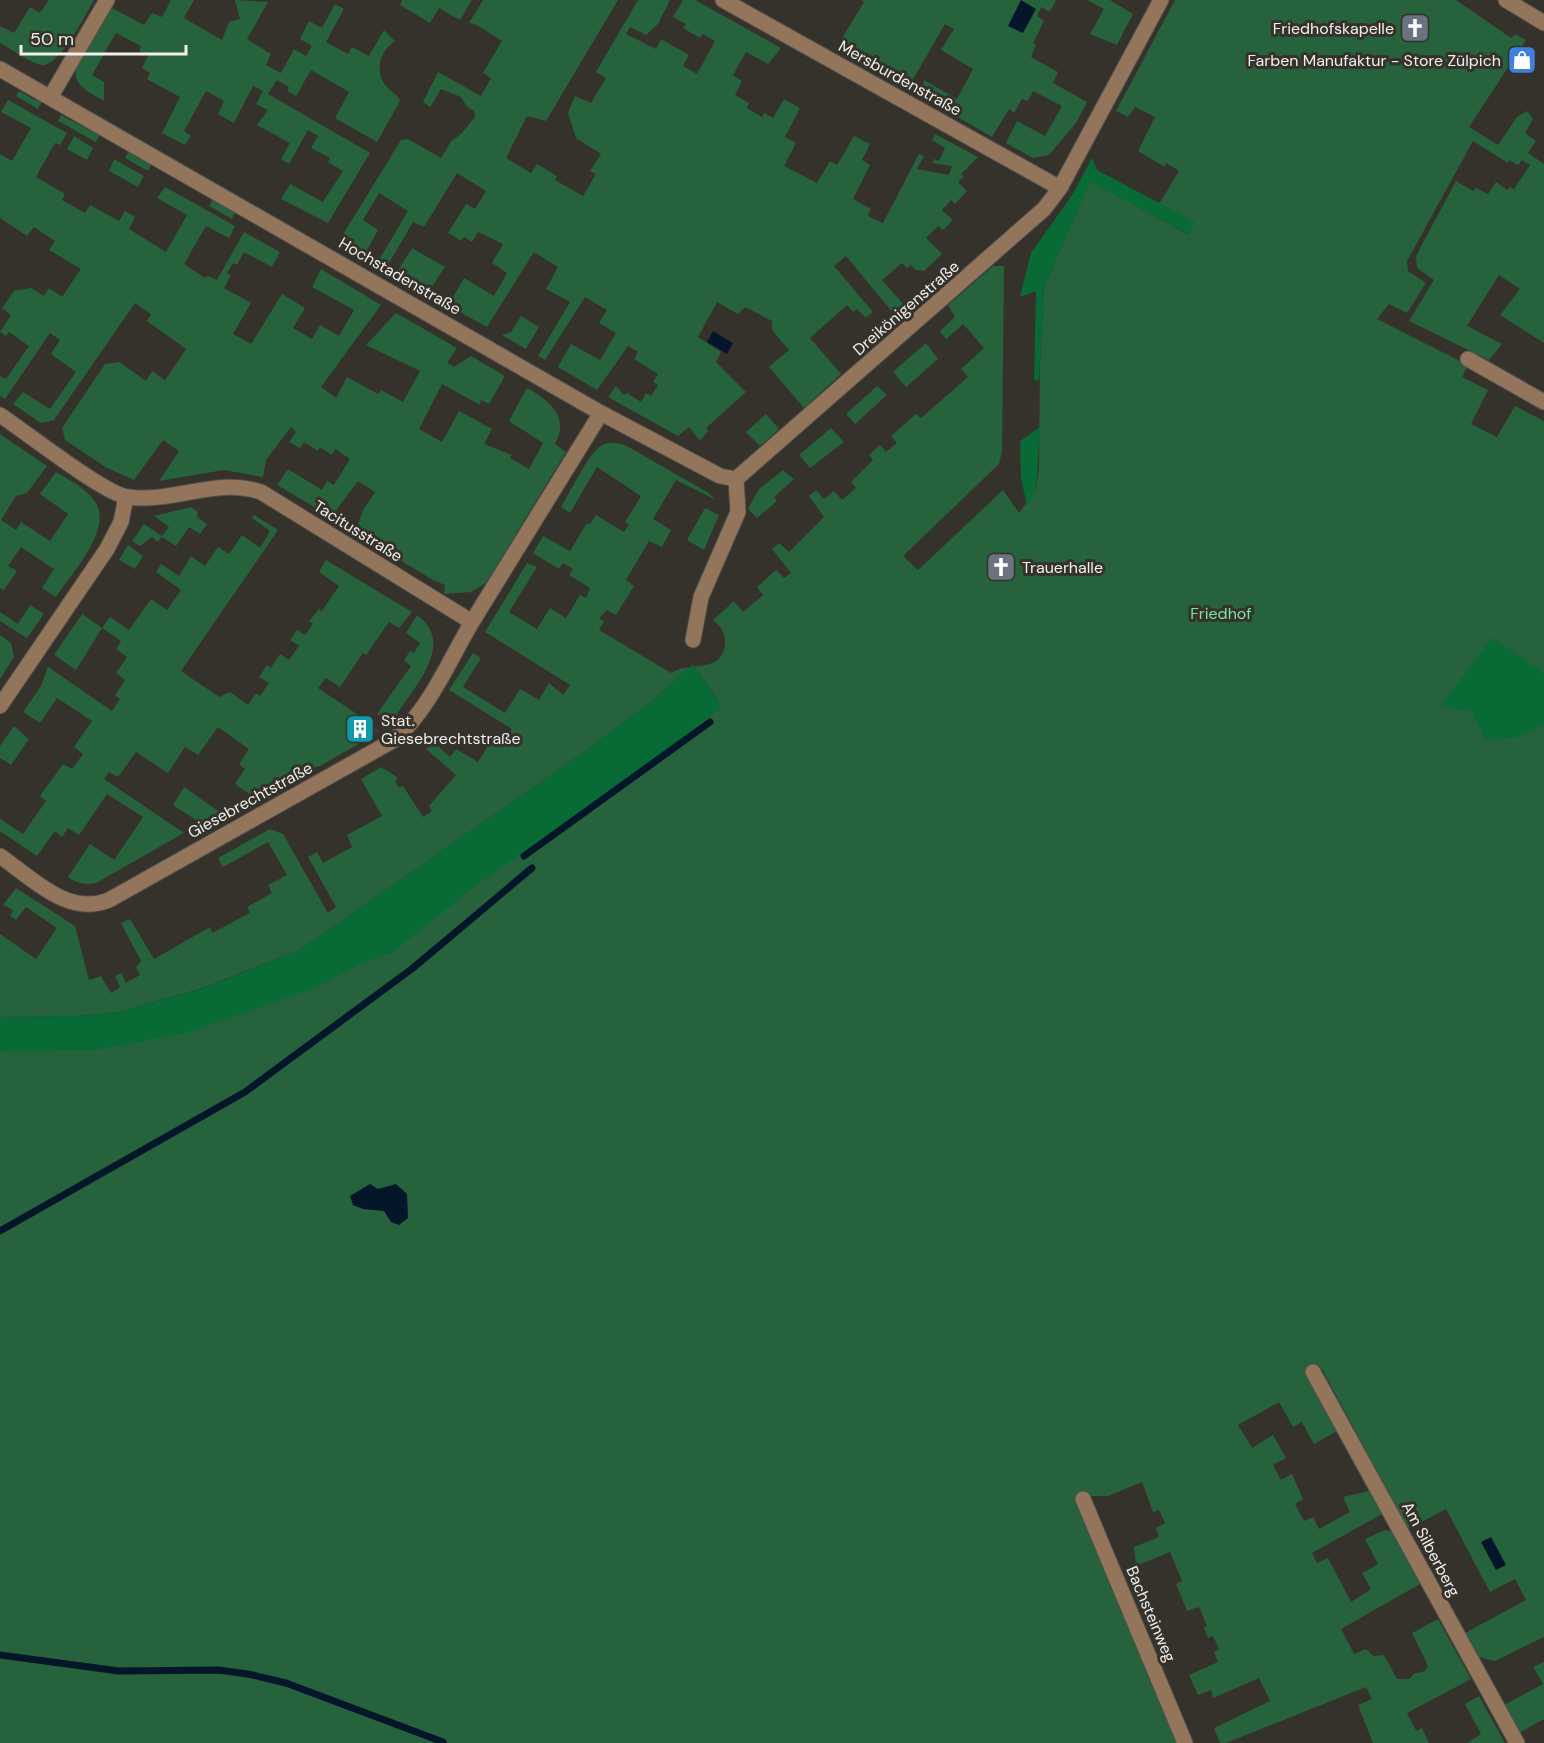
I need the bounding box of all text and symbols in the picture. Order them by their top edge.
church icon: Friedhofskapelle [1399,12,1431,44]
scale bar [21,18,186,56]
place label: Friedhofskapelle [1273,18,1394,39]
text: 50 m [30,27,74,51]
street label: Mersburdenstraße [835,35,965,121]
shop icon: Farben Manufaktur - Store Zülpich [1506,44,1538,76]
place label: Farben Manufaktur - Store Zülpich [1248,50,1501,71]
street label: Hochstadenstraße [335,232,465,320]
street label: Dreikönigenstraße [848,256,964,360]
street label: Tacitusstraße [310,495,406,567]
church icon: Trauerhalle [985,551,1017,583]
place label: Trauerhalle [1022,557,1103,578]
park label: Friedhof [1190,603,1252,624]
place label: Stat. Giesebrechtstraße [381,710,521,749]
building icon: Stat. Giesebrechtstraße [344,713,376,745]
street label: Giesebrechtstraße [184,757,316,843]
street label: Am Silberberg [1397,1498,1465,1600]
street label: Bachsteinweg [1121,1563,1181,1665]

